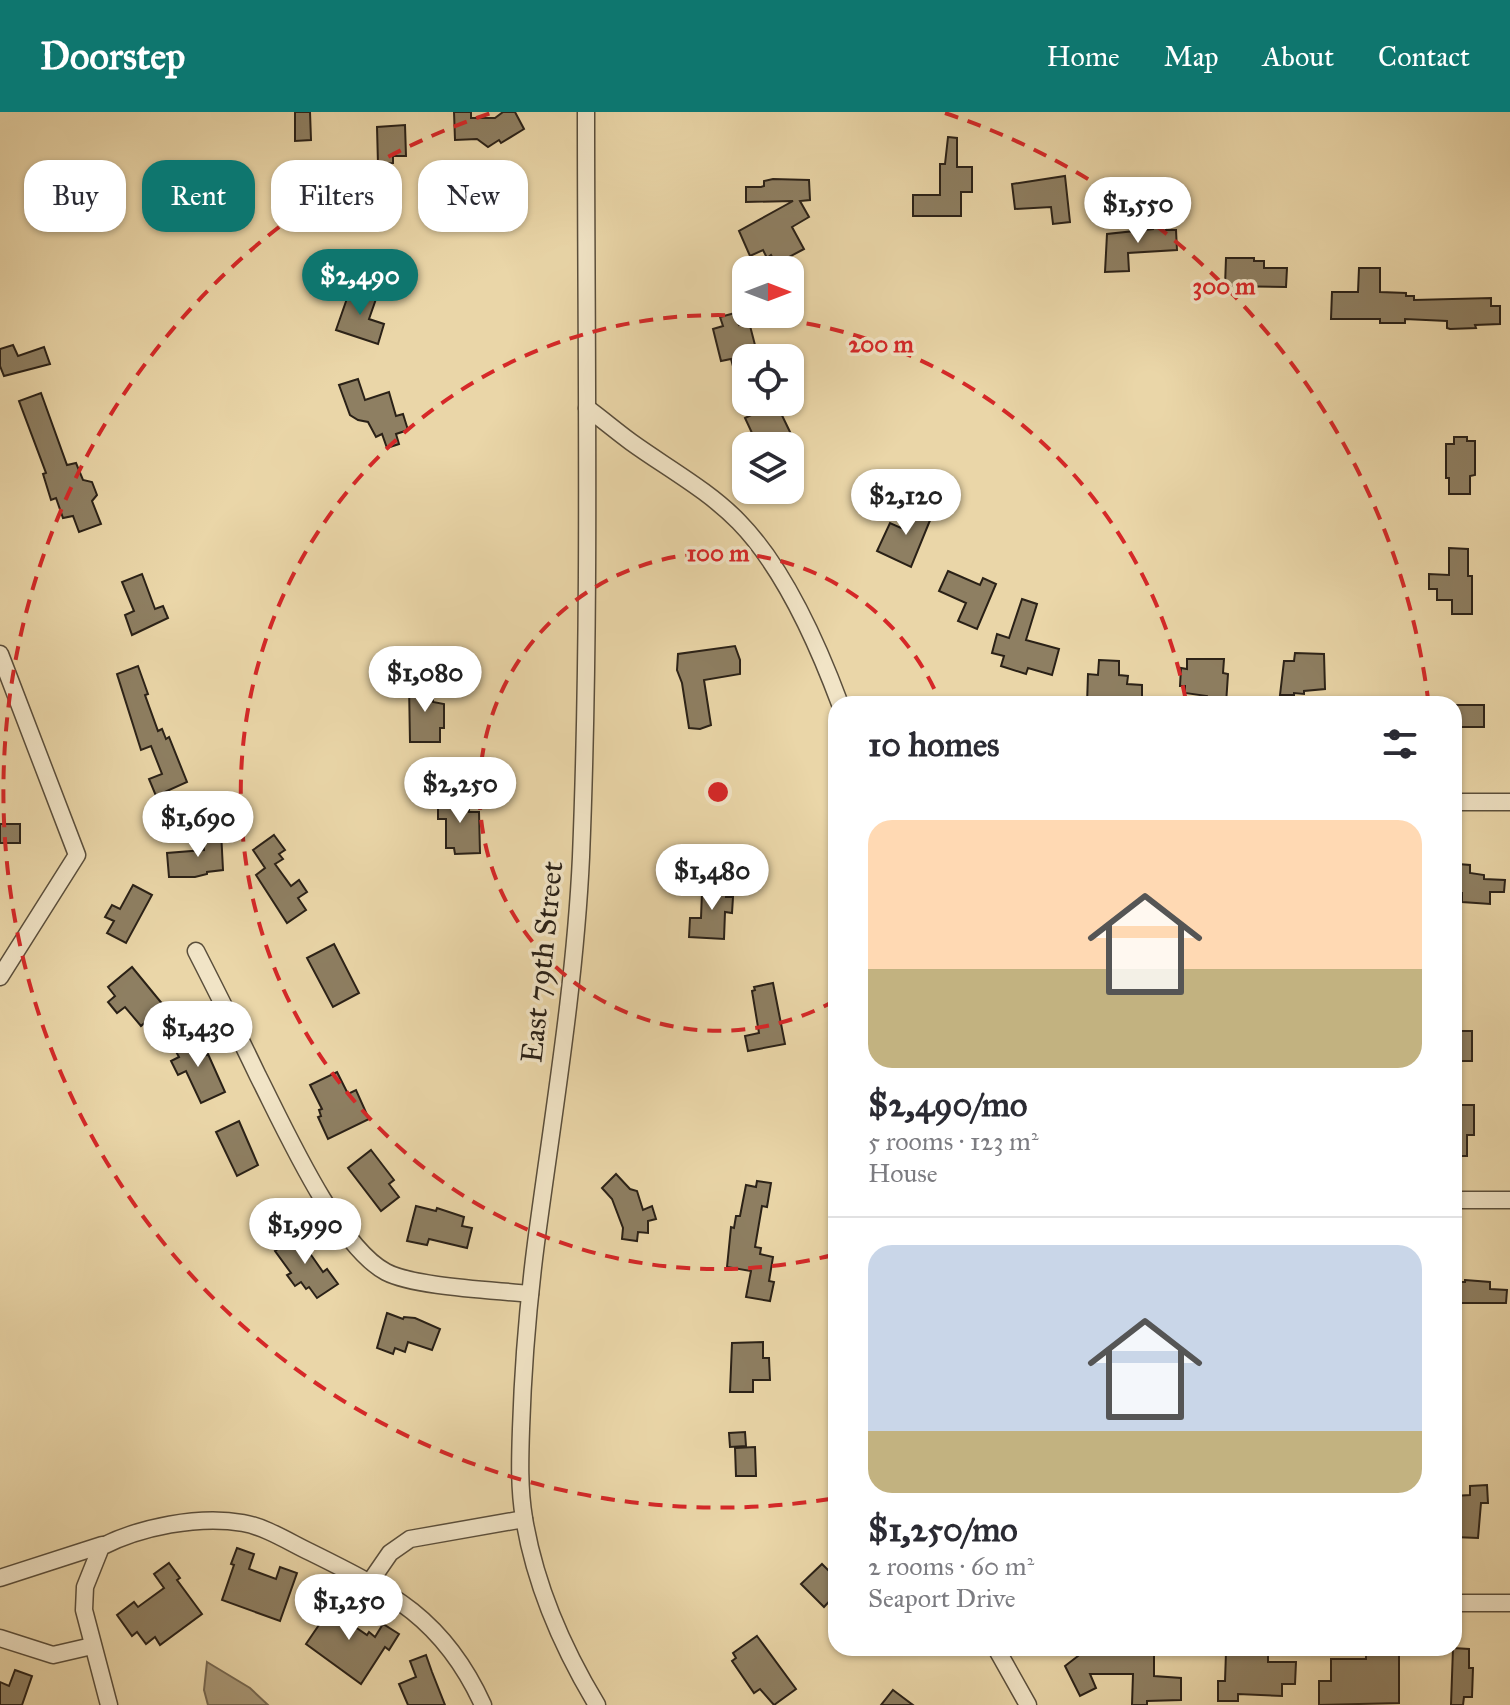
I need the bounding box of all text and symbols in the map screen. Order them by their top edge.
text: Doorstep [40,33,185,79]
text: Home [1047,39,1120,74]
text: Map [1164,39,1218,74]
text: About [1262,39,1334,74]
text: Contact [1378,39,1470,74]
chip: Buy [24,160,126,232]
chip: Rent [142,160,255,232]
chip: Filters [271,160,402,232]
chip: New [418,160,528,232]
pin: $1,550 [1073,177,1203,245]
text: $1,550 [1102,187,1174,219]
pin: $2,490 [295,249,425,317]
north arrow [732,256,804,328]
map controls [732,256,804,504]
text: $2,490 [320,259,400,291]
text: 300 m [1193,271,1256,301]
text: 200 m [848,329,914,359]
button: locate [732,344,804,416]
button: layers [732,432,804,504]
pin: $2,120 [841,469,971,537]
text: $2,120 [869,479,943,511]
text: 100 m [687,538,750,568]
pin: $1,080 [360,646,490,714]
text: $1,080 [387,656,463,688]
icon: filters [1378,722,1422,766]
text: 10 homes [868,724,999,765]
pin: $2,250 [395,757,525,825]
text: $2,250 [422,767,498,799]
centre of rings [704,778,732,806]
pin: $1,690 [133,791,263,859]
text: $1,690 [160,801,236,833]
pin: $1,480 [647,844,777,912]
text: $1,480 [674,854,750,886]
street label: East 79th Street [514,859,572,1065]
icon: home [1073,872,1217,1016]
pin: $1,430 [133,1001,263,1069]
text: $1,430 [161,1011,235,1043]
text: $2,490/mo [868,1084,1027,1125]
text: 5 rooms · 123 m² [868,1125,1039,1157]
text: House [868,1157,938,1189]
pin: $1,990 [240,1198,370,1266]
text: $1,990 [267,1208,343,1240]
icon: home [1073,1297,1217,1441]
text: $1,250/mo [868,1509,1018,1550]
text: 2 rooms · 60 m² [868,1550,1034,1582]
pin: $1,250 [284,1574,414,1642]
text: Seaport Drive [868,1582,1016,1614]
text: $1,250 [313,1584,385,1616]

